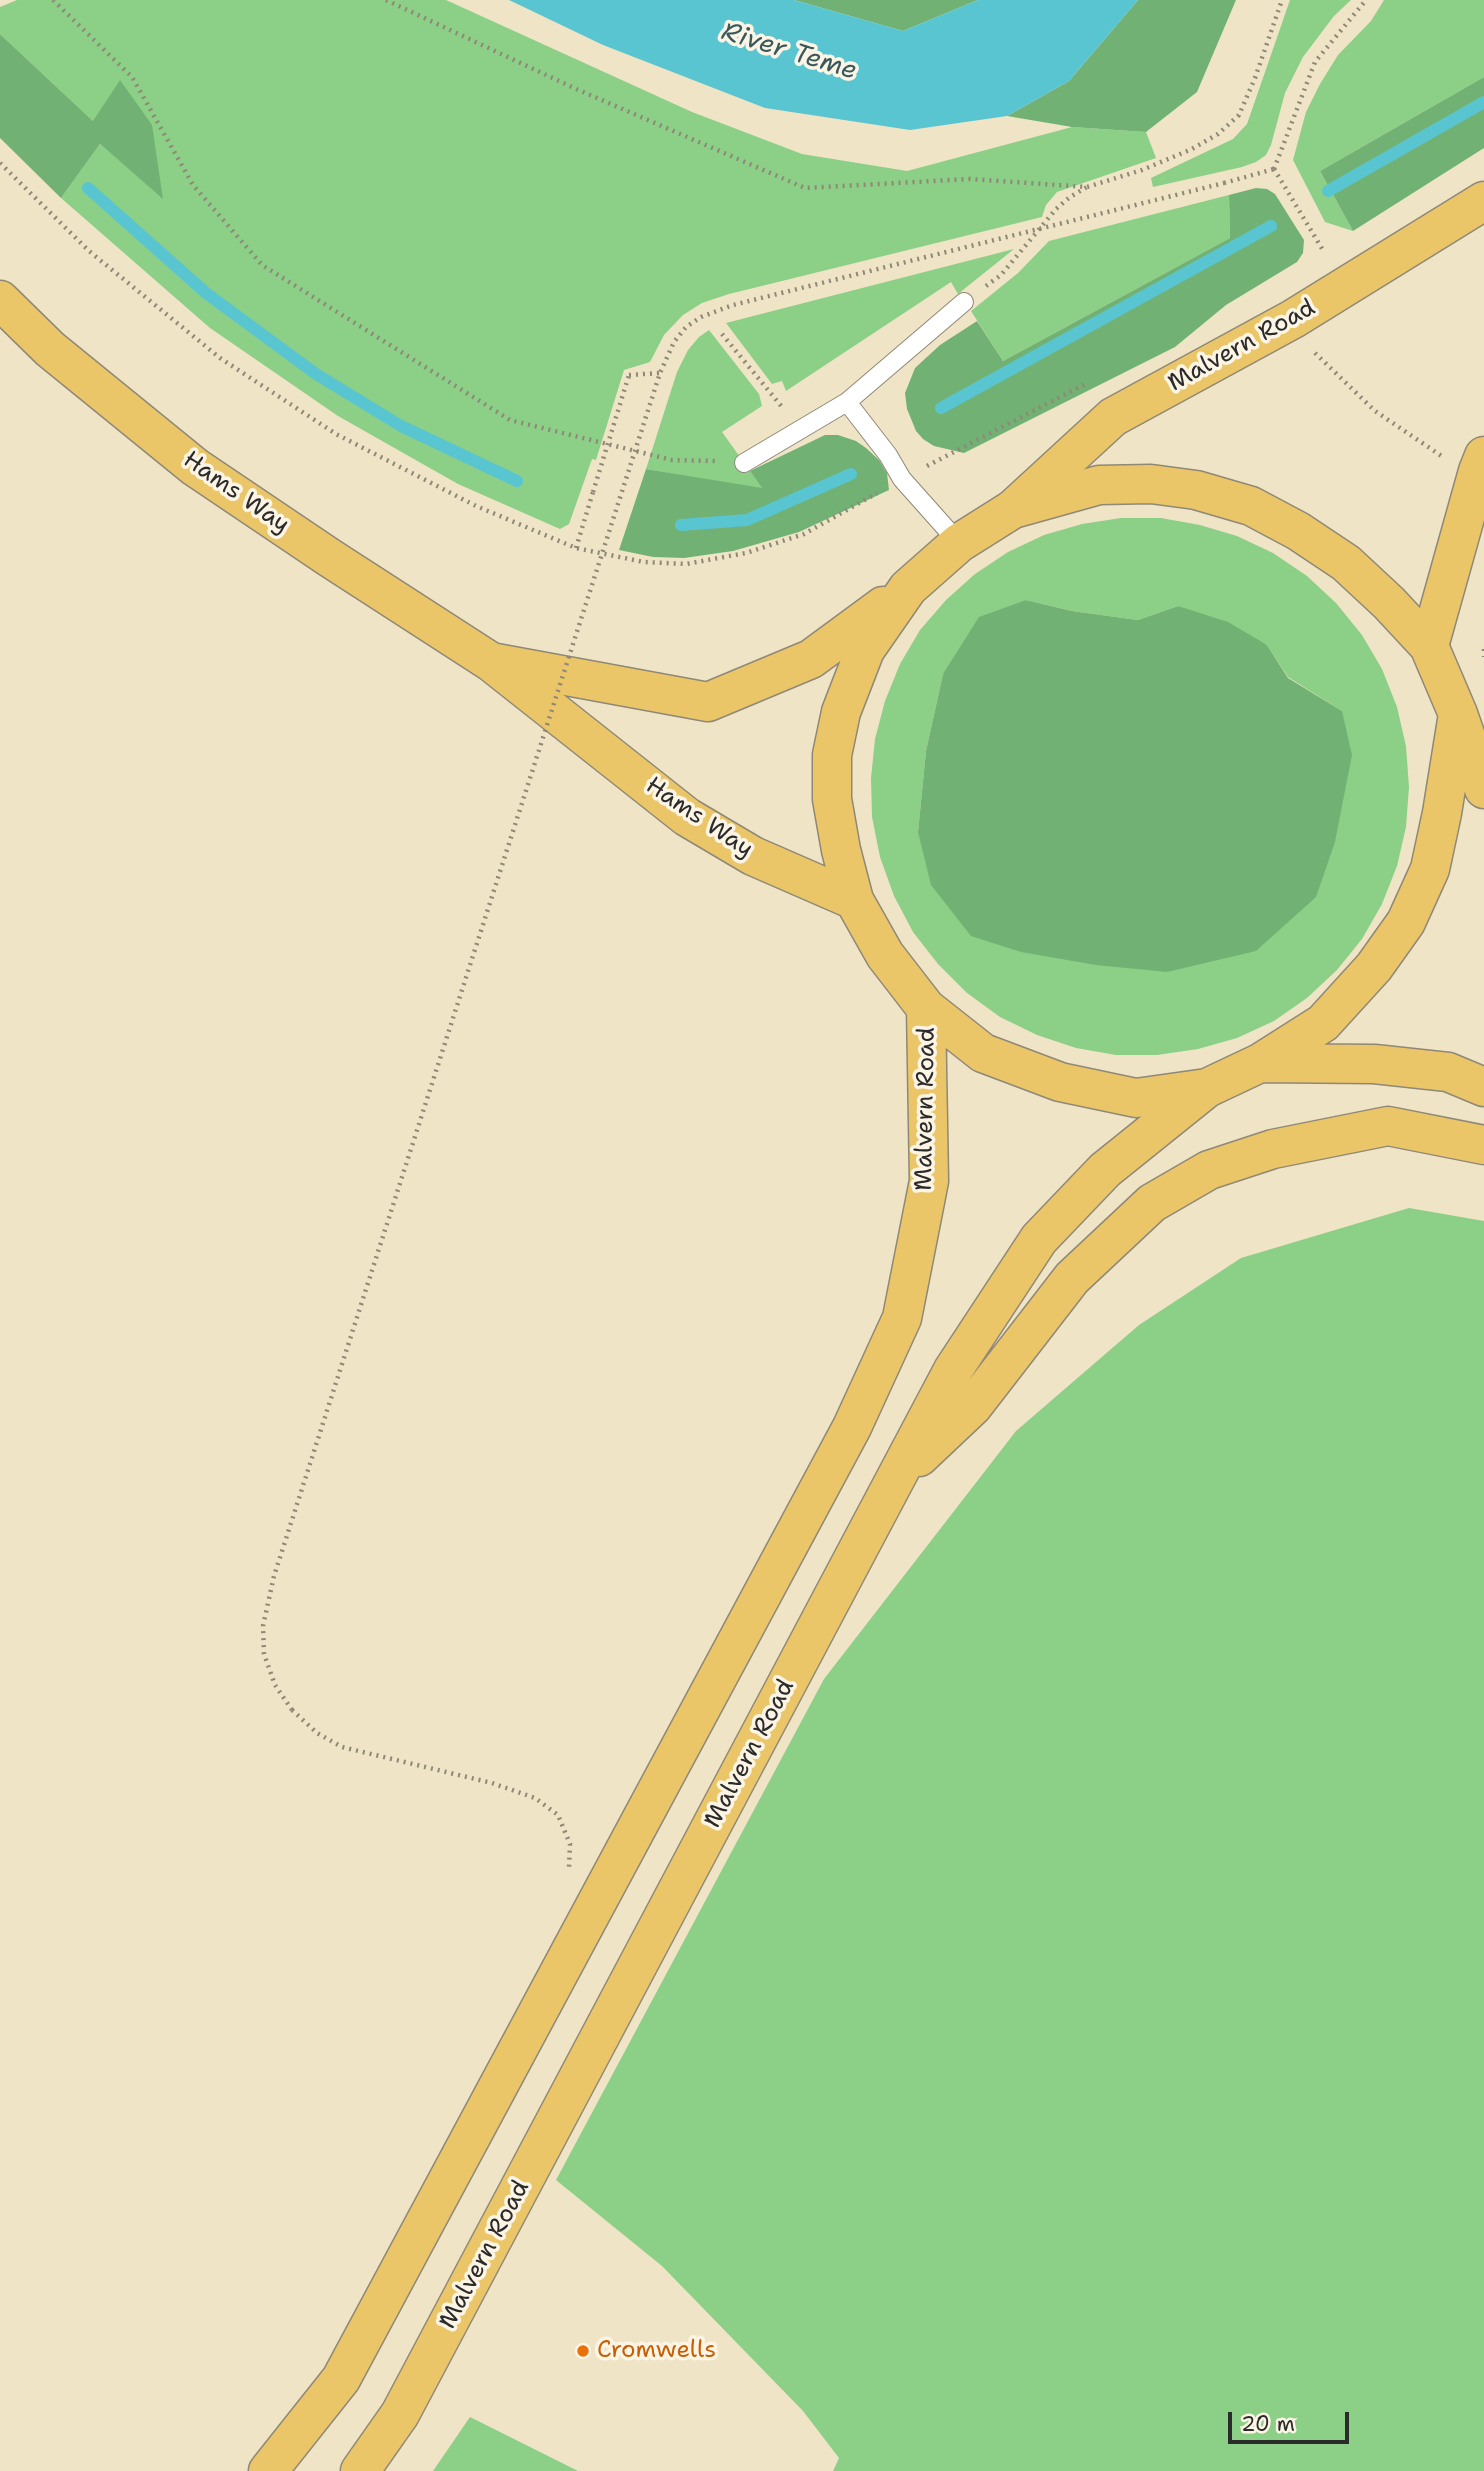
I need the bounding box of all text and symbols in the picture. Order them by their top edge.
water label: River Teme [718,17,860,87]
street label: Malvern Road [1163,294,1321,398]
street label: Hams Way [177,446,295,540]
street label: Hams Way [640,772,758,864]
street label: Malvern Road [910,1027,942,1191]
street label: Malvern Road [699,1675,801,1833]
street label: Malvern Road [434,2176,536,2334]
place label: Cromwells [597,2337,716,2365]
marker: Cromwells [575,2343,591,2359]
scale bar [1232,2398,1353,2442]
text: 20 m [1241,2410,1295,2438]

